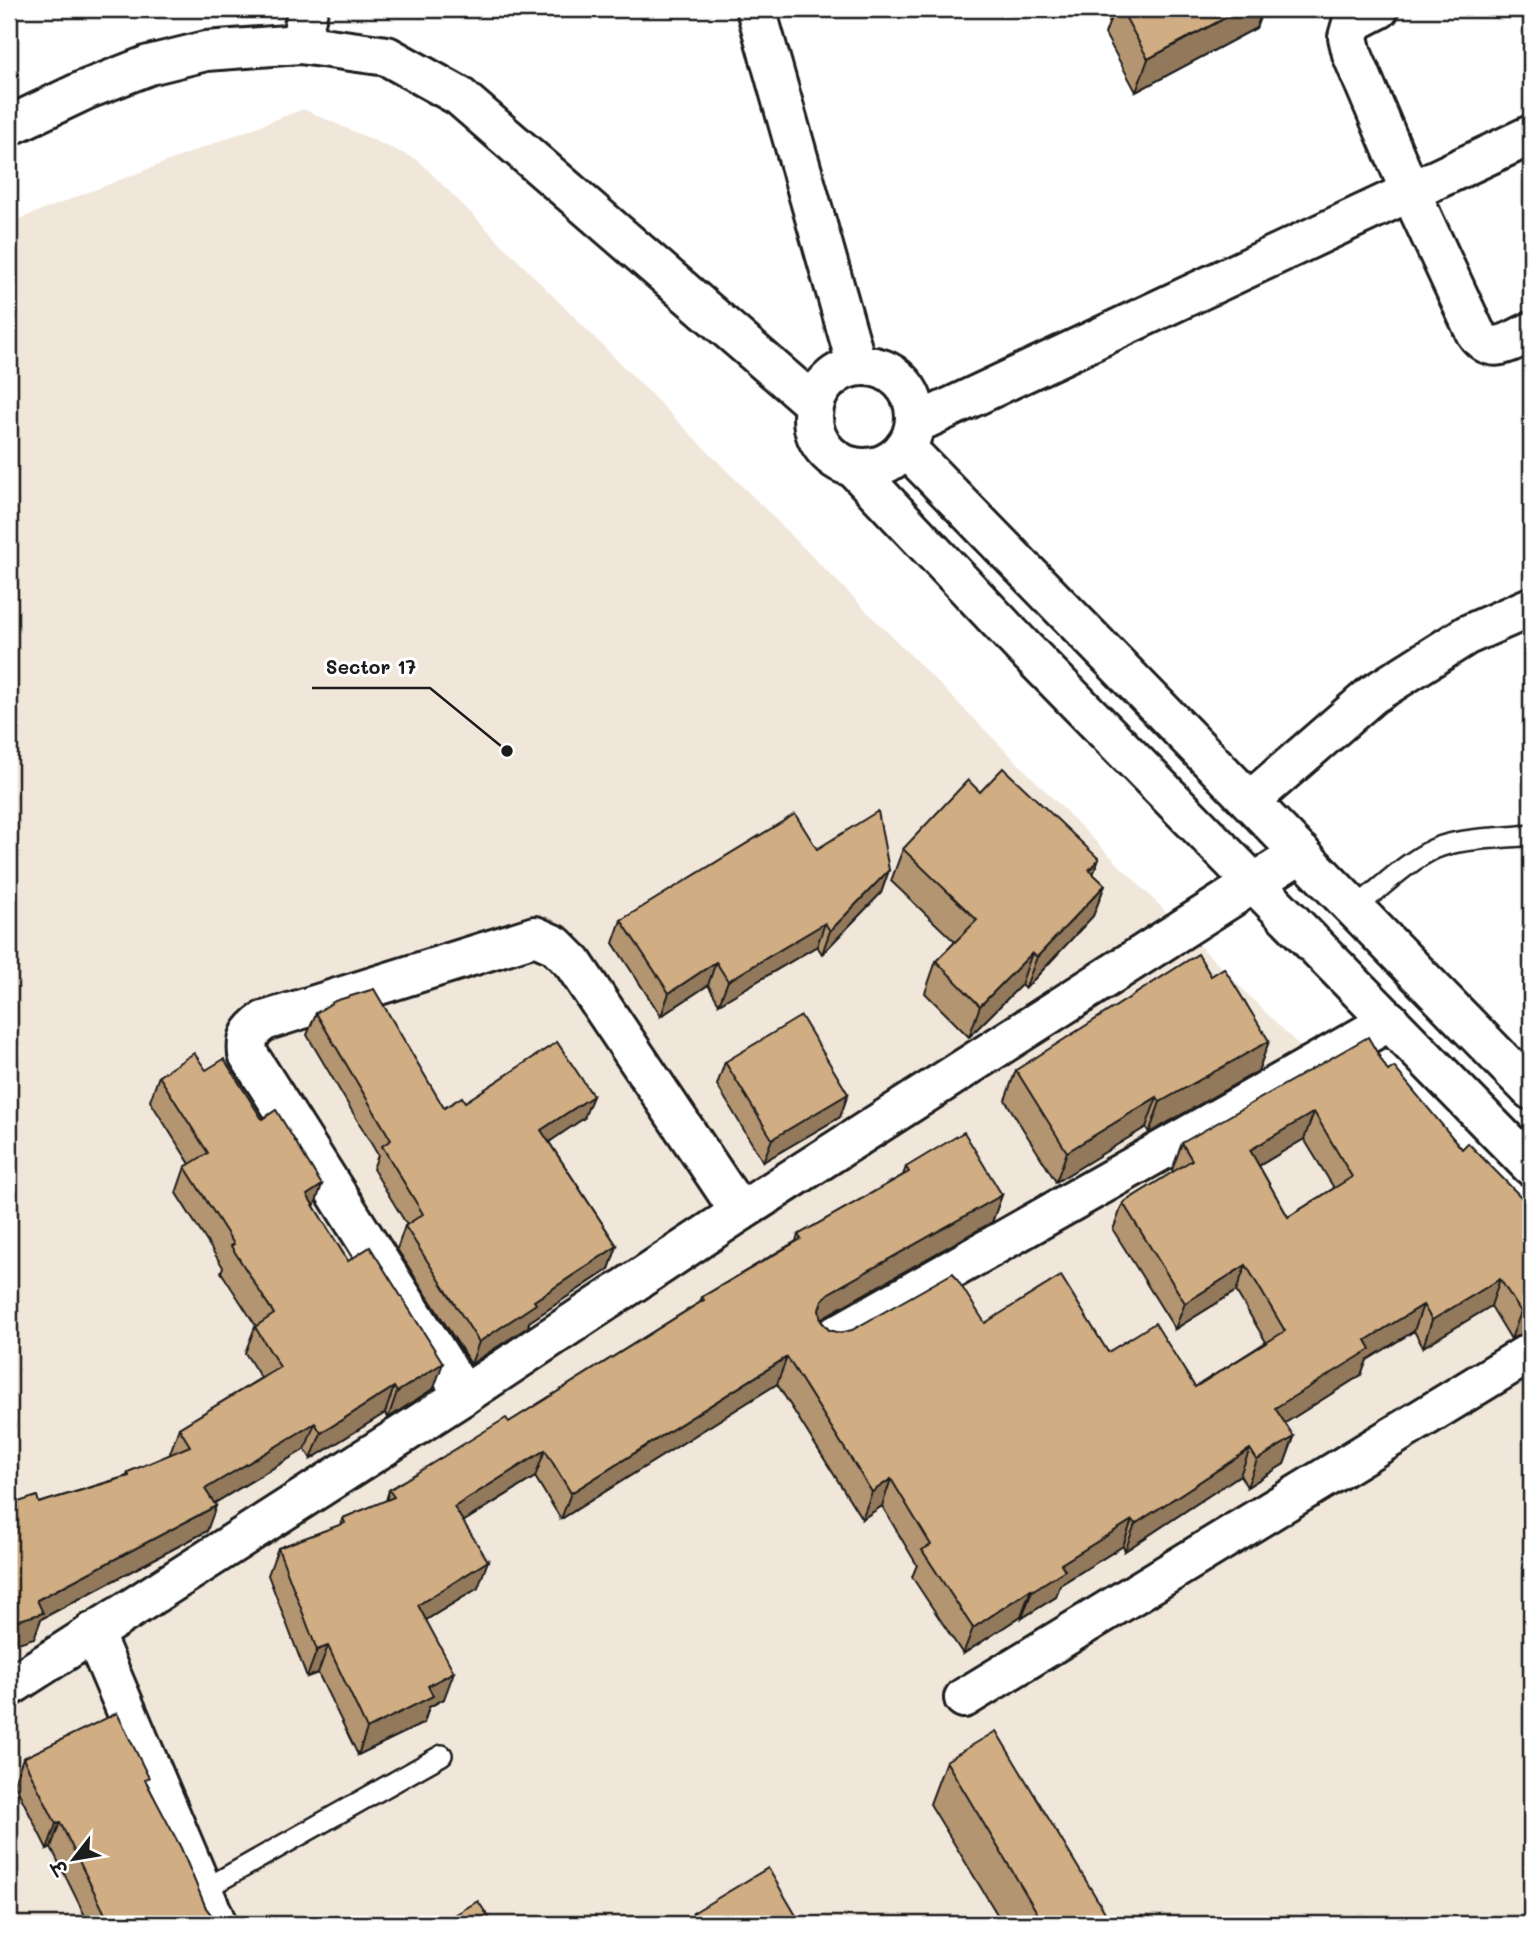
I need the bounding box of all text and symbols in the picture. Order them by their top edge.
callout: Sector 17 [312,648,430,688]
text: Sector 17 [326,654,417,679]
north arrow [38,1825,108,1895]
text: उ [44,1854,74,1882]

